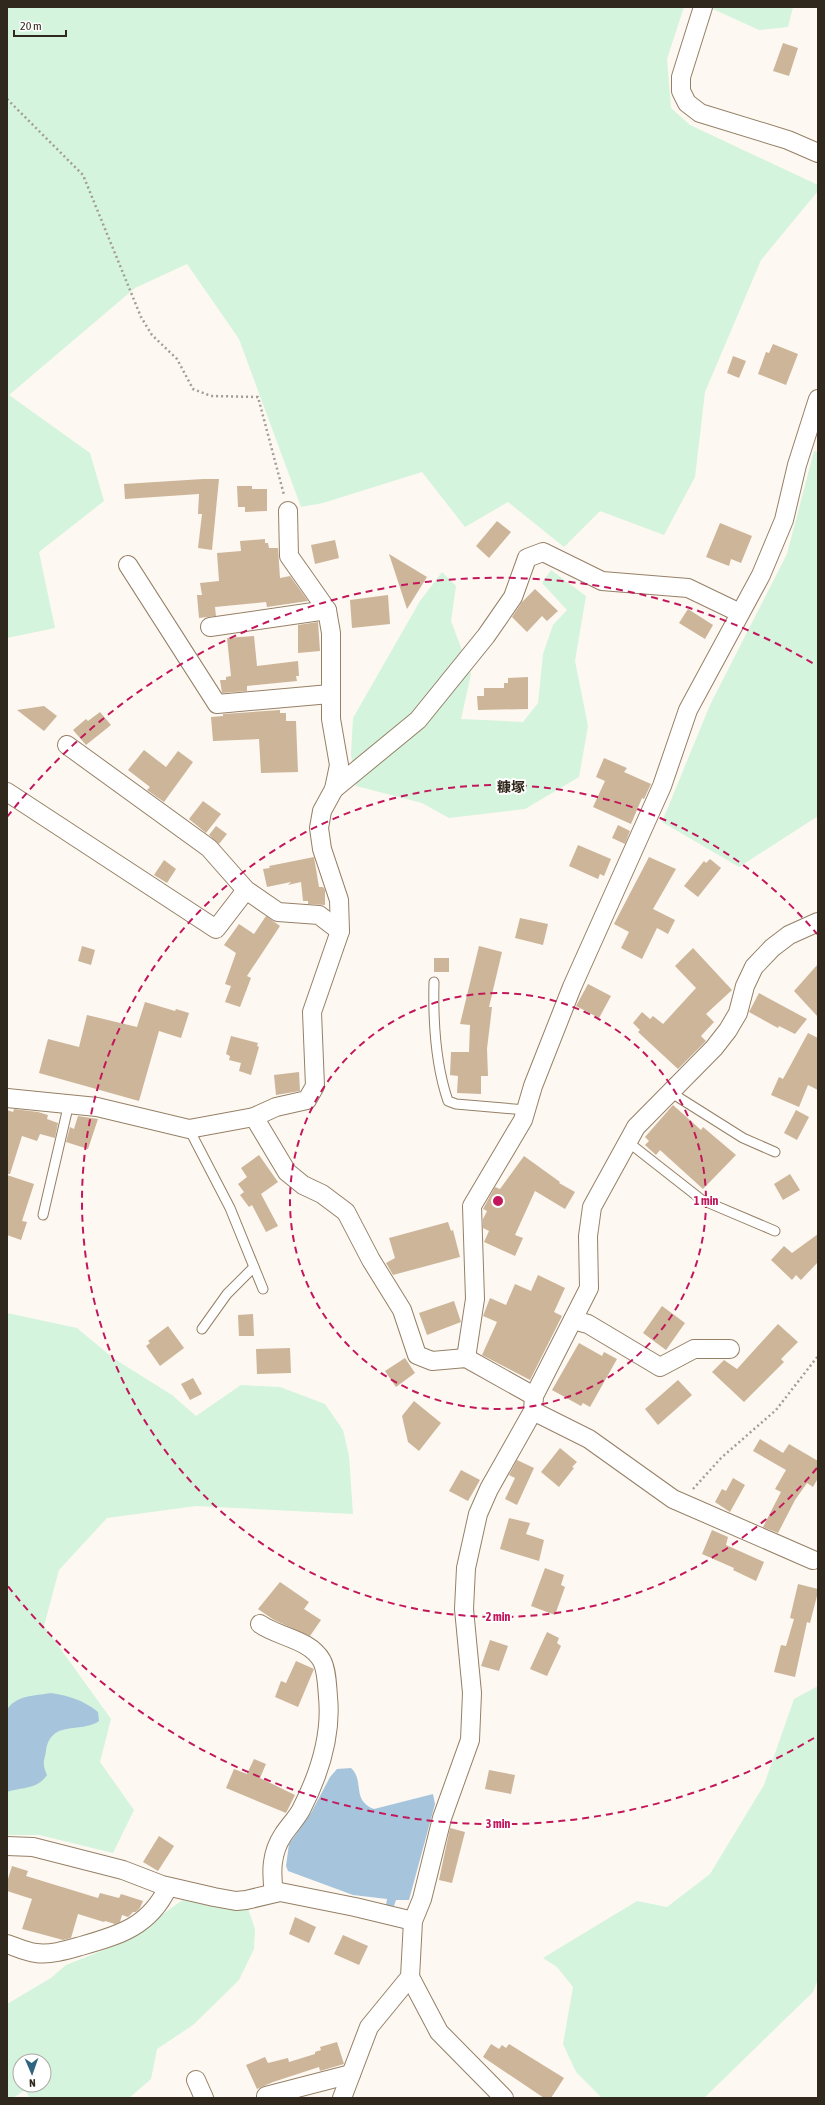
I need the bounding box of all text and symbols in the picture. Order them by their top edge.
scale bar [14,12,66,38]
text: 20 m [20,19,42,33]
district label: 糠塚 [497,779,525,795]
centre of rings [491,1194,505,1208]
text: 1 min [694,1194,718,1208]
text: 2 min [486,1610,510,1624]
text: 3 min [486,1817,510,1831]
north arrow [12,2053,52,2093]
text: N [29,2077,36,2089]

